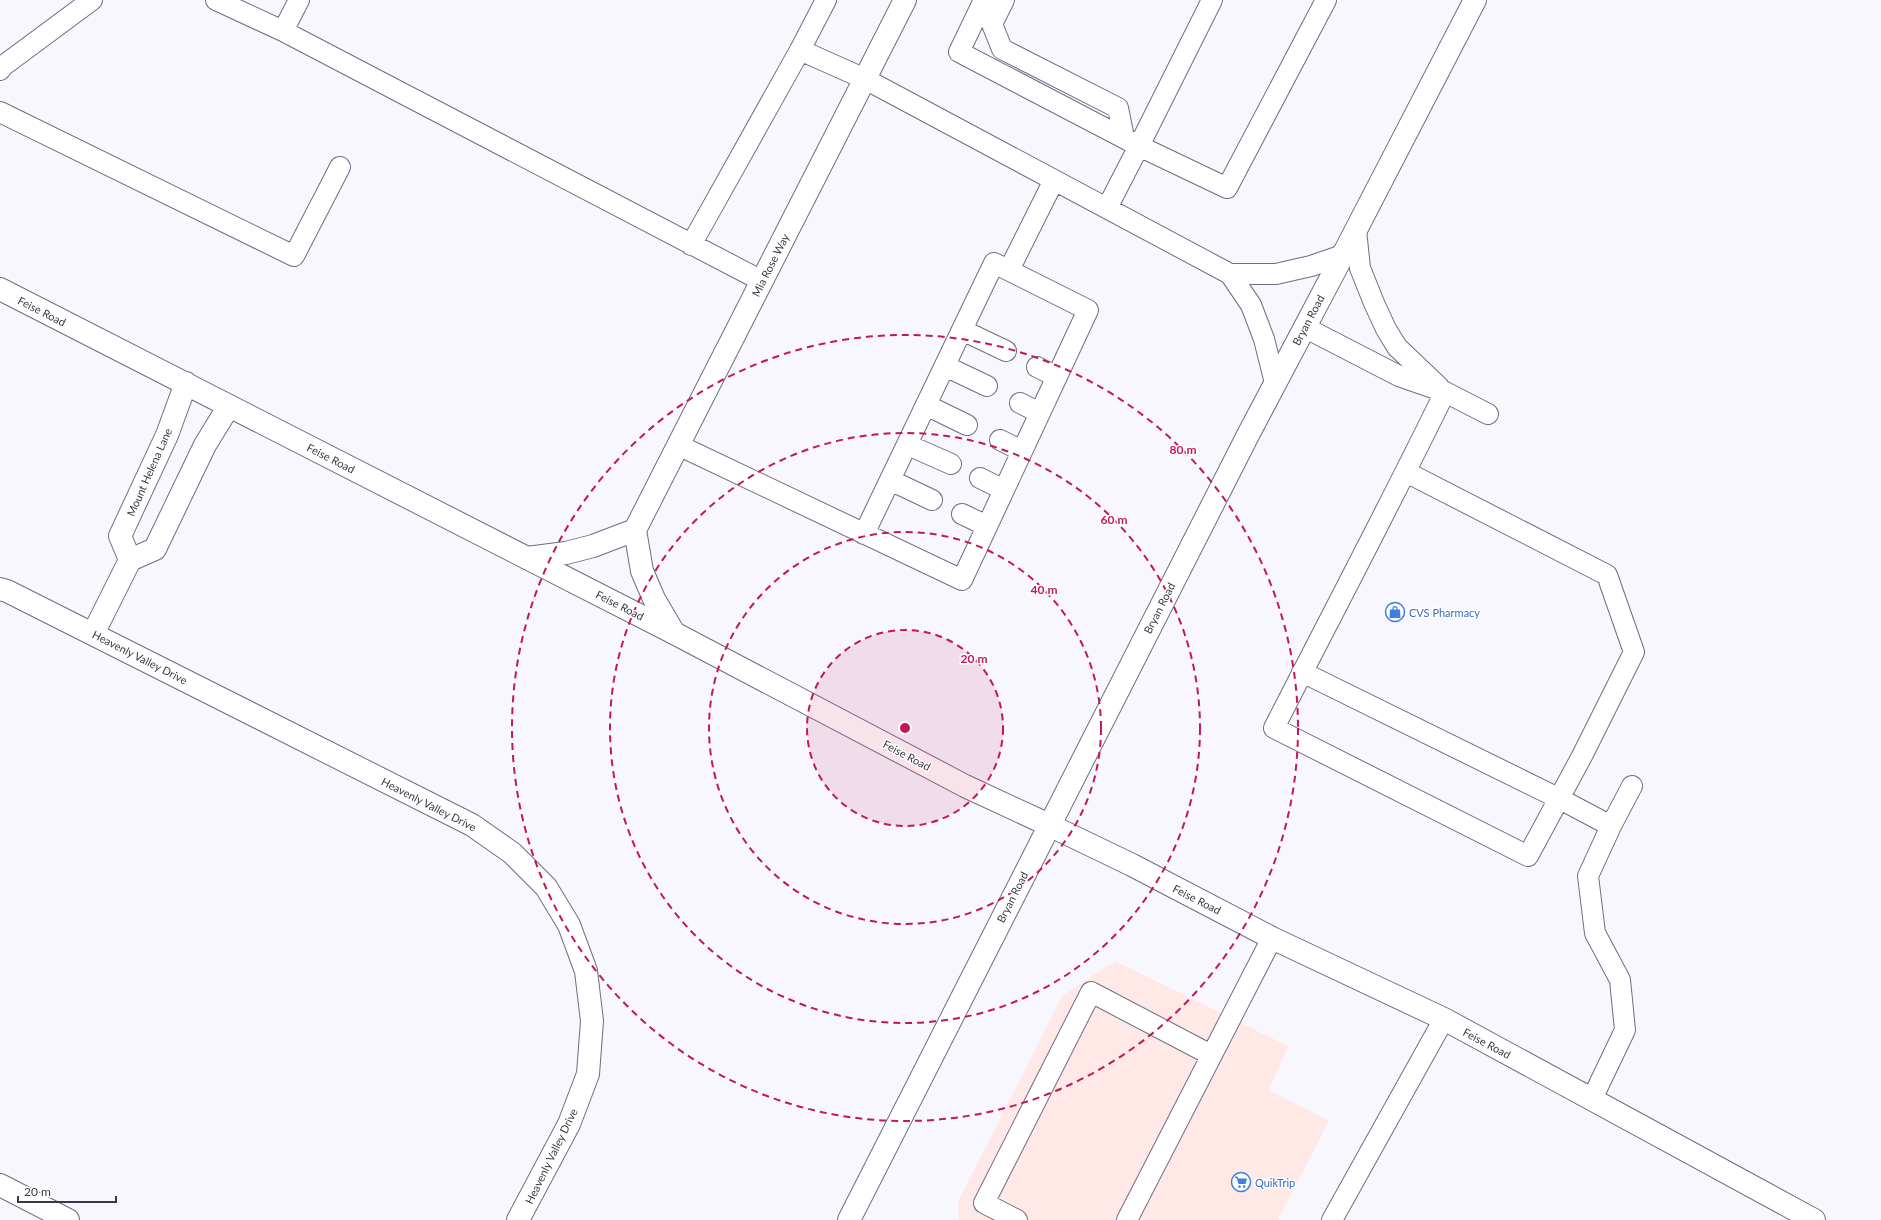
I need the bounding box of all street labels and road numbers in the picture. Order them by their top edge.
street label: Mia Rose Way [749,231,792,299]
street label: Feise Road [16,293,68,329]
street label: Bryan Road [1289,293,1327,347]
street label: Mount Helena Lane [124,426,174,518]
street label: Feise Road [305,440,357,476]
street label: Bryan Road [1141,580,1177,636]
street label: Feise Road [594,587,646,623]
street label: Heavenly Valley Drive [90,627,190,687]
street label: Feise Road [881,737,933,773]
street label: Heavenly Valley Drive [379,774,479,834]
street label: Bryan Road [994,869,1030,925]
street label: Feise Road [1171,881,1223,917]
street label: Feise Road [1461,1025,1513,1061]
street label: Heavenly Valley Drive [522,1106,580,1206]

